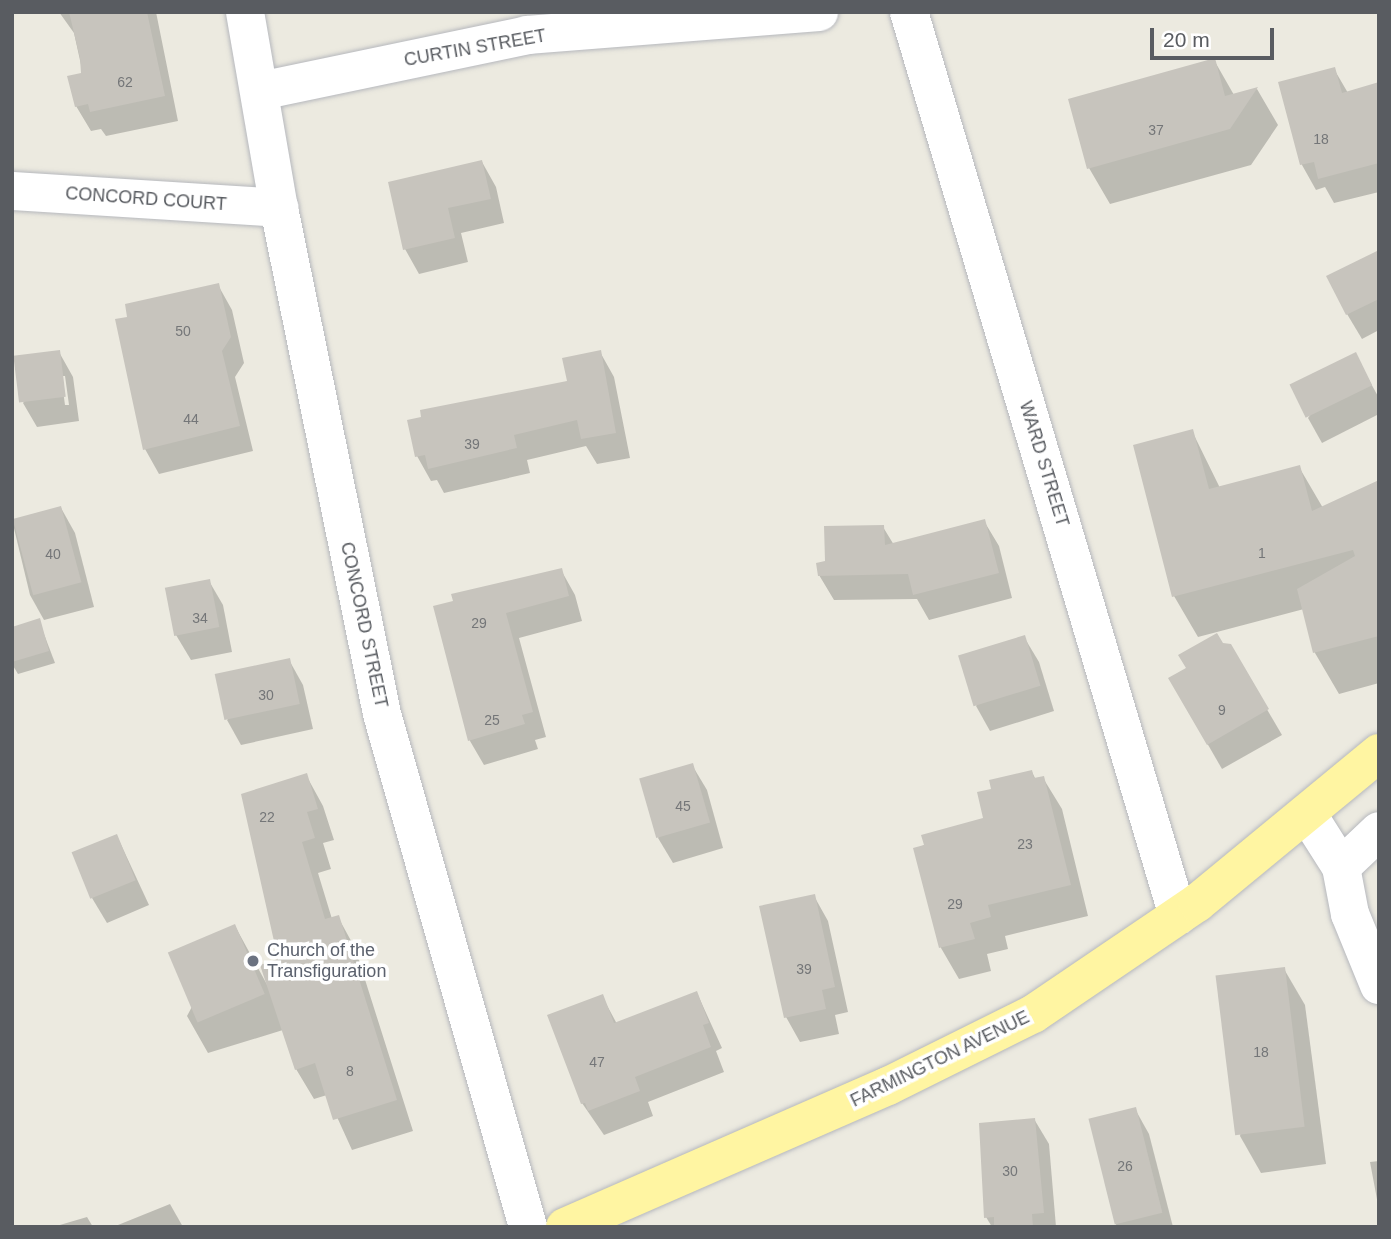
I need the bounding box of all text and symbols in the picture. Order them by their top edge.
scale bar [1153,14,1277,58]
street label: CURTIN STREET [402,25,548,71]
text: 20 m [1163,28,1210,51]
house number: 62 [117,74,133,90]
house number: 37 [1148,122,1164,138]
house number: 18 [1313,131,1329,147]
street label: CONCORD COURT [65,183,227,215]
house number: 50 [175,323,191,339]
street label: WARD STREET [1015,399,1073,529]
house number: 44 [183,411,199,427]
house number: 39 [464,436,480,452]
street label: CONCORD STREET [336,540,392,710]
house number: 1 [1258,545,1266,561]
house number: 40 [45,546,61,562]
house number: 34 [192,610,208,626]
house number: 29 [471,615,487,631]
house number: 30 [258,687,274,703]
house number: 9 [1218,702,1226,718]
house number: 25 [484,712,500,728]
house number: 45 [675,798,691,814]
house number: 22 [259,809,275,825]
house number: 23 [1017,836,1033,852]
house number: 29 [947,896,963,912]
place label: Church of the Transfiguration [267,940,386,982]
marker: Church of the Transfiguration [245,953,261,969]
house number: 39 [796,961,812,977]
street label: FARMINGTON AVENUE [847,1006,1033,1112]
house number: 18 [1253,1044,1269,1060]
house number: 47 [589,1054,605,1070]
house number: 8 [346,1063,354,1079]
house number: 26 [1117,1158,1133,1174]
house number: 30 [1002,1163,1018,1179]

